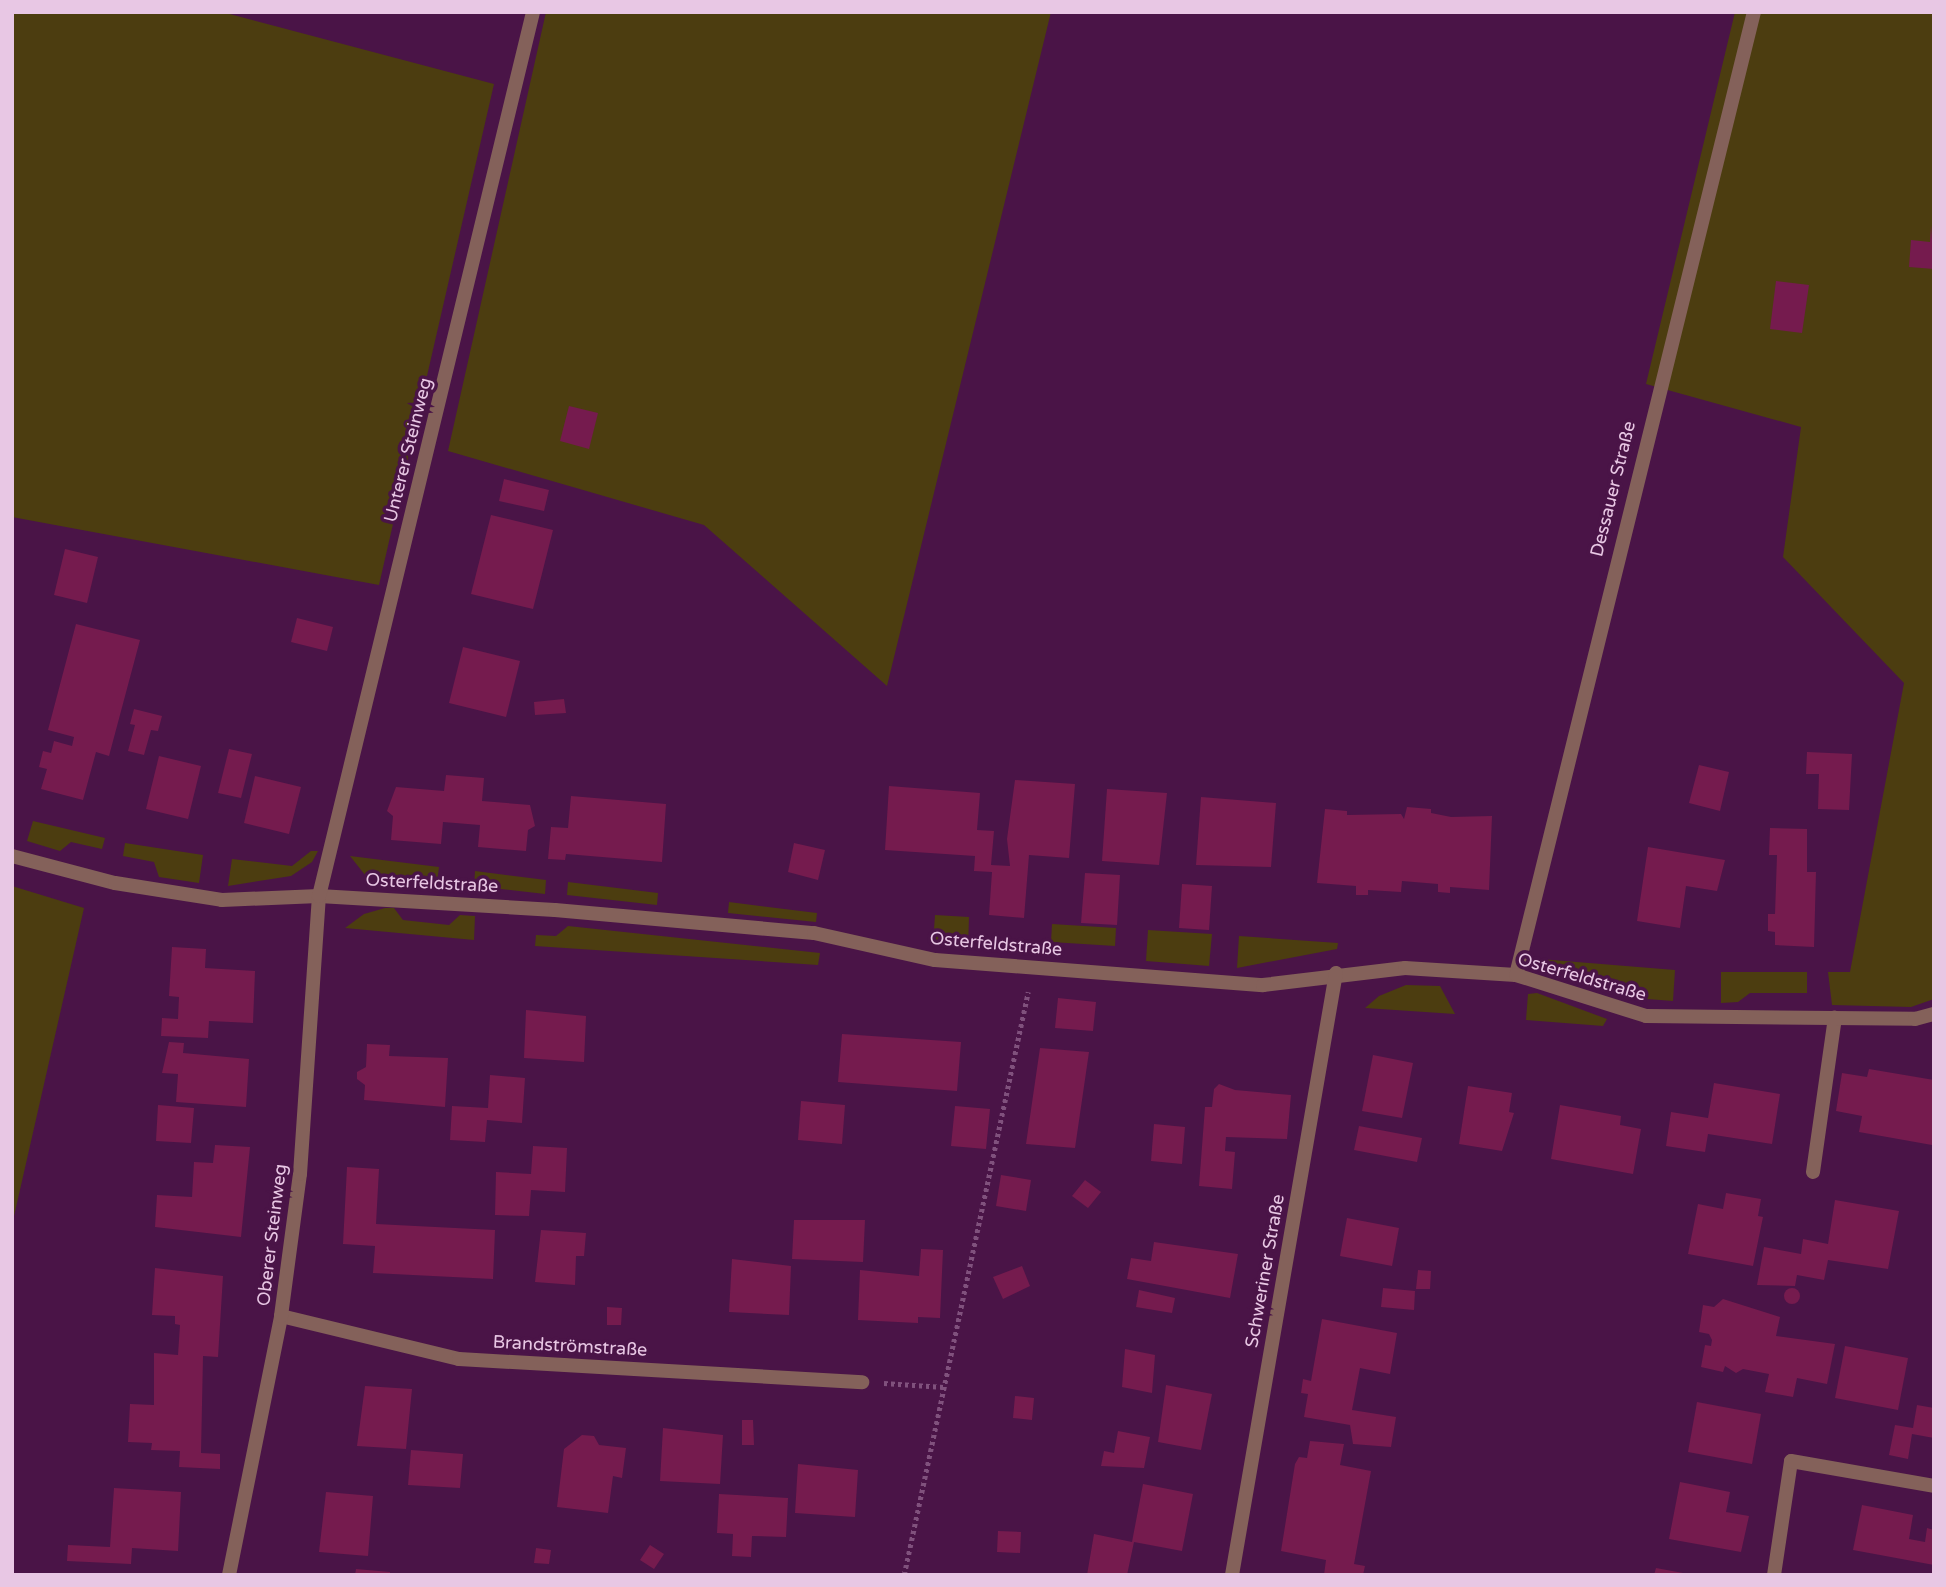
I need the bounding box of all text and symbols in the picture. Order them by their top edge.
street label: Unterer Steinweg [380,376,436,524]
street label: Dessauer Straße [1586,419,1640,559]
street label: Osterfeldstraße [365,869,499,897]
street label: Osterfeldstraße [929,927,1063,961]
street label: Osterfeldstraße [1515,948,1649,1006]
street label: Oberer Steinweg [253,1163,291,1307]
street label: Schweriner Straße [1241,1193,1289,1349]
street label: Brandströmstraße [492,1331,648,1361]

